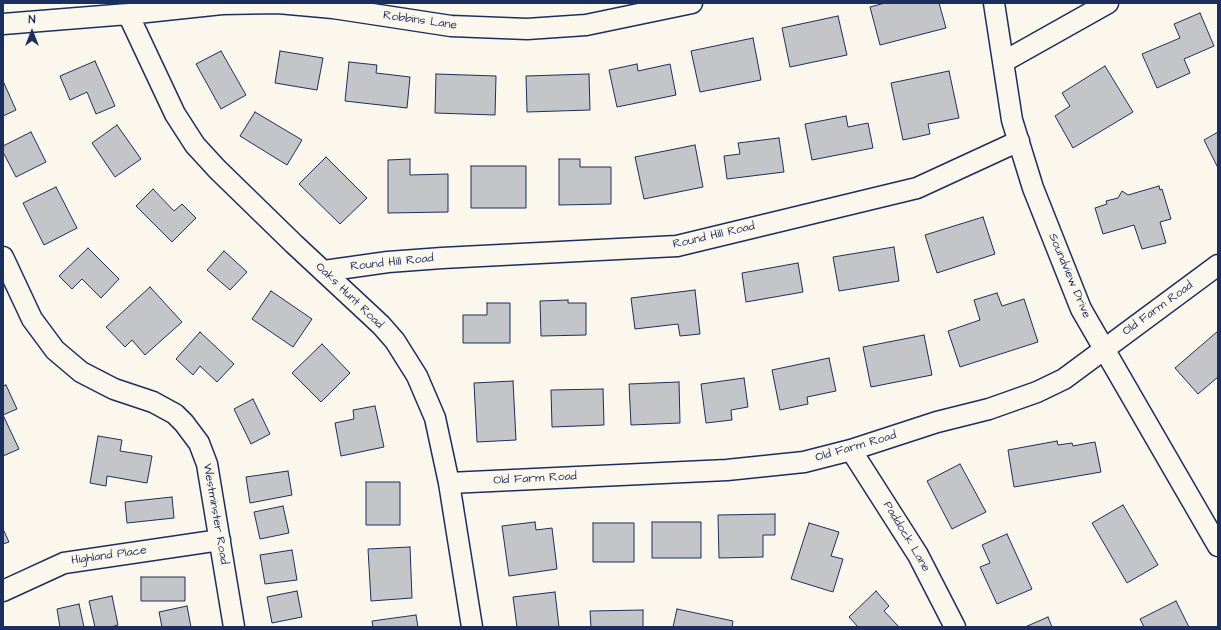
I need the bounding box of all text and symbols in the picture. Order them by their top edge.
street label: Robbins Lane [382,9,458,33]
north arrow [12,12,52,52]
text: N [29,12,35,27]
street label: Round Hill Road [672,220,756,252]
street label: Soundview Drive [1045,231,1093,321]
street label: Round Hill Road [350,251,434,275]
street label: Oaks Hunt Road [312,260,386,332]
street label: Old Farm Road [1120,279,1196,339]
street label: Old Farm Road [814,429,898,465]
street label: Westminster Road [199,462,231,566]
street label: Old Farm Road [493,470,577,488]
street label: Paddock Lane [879,499,933,575]
street label: Highland Place [70,544,148,568]

